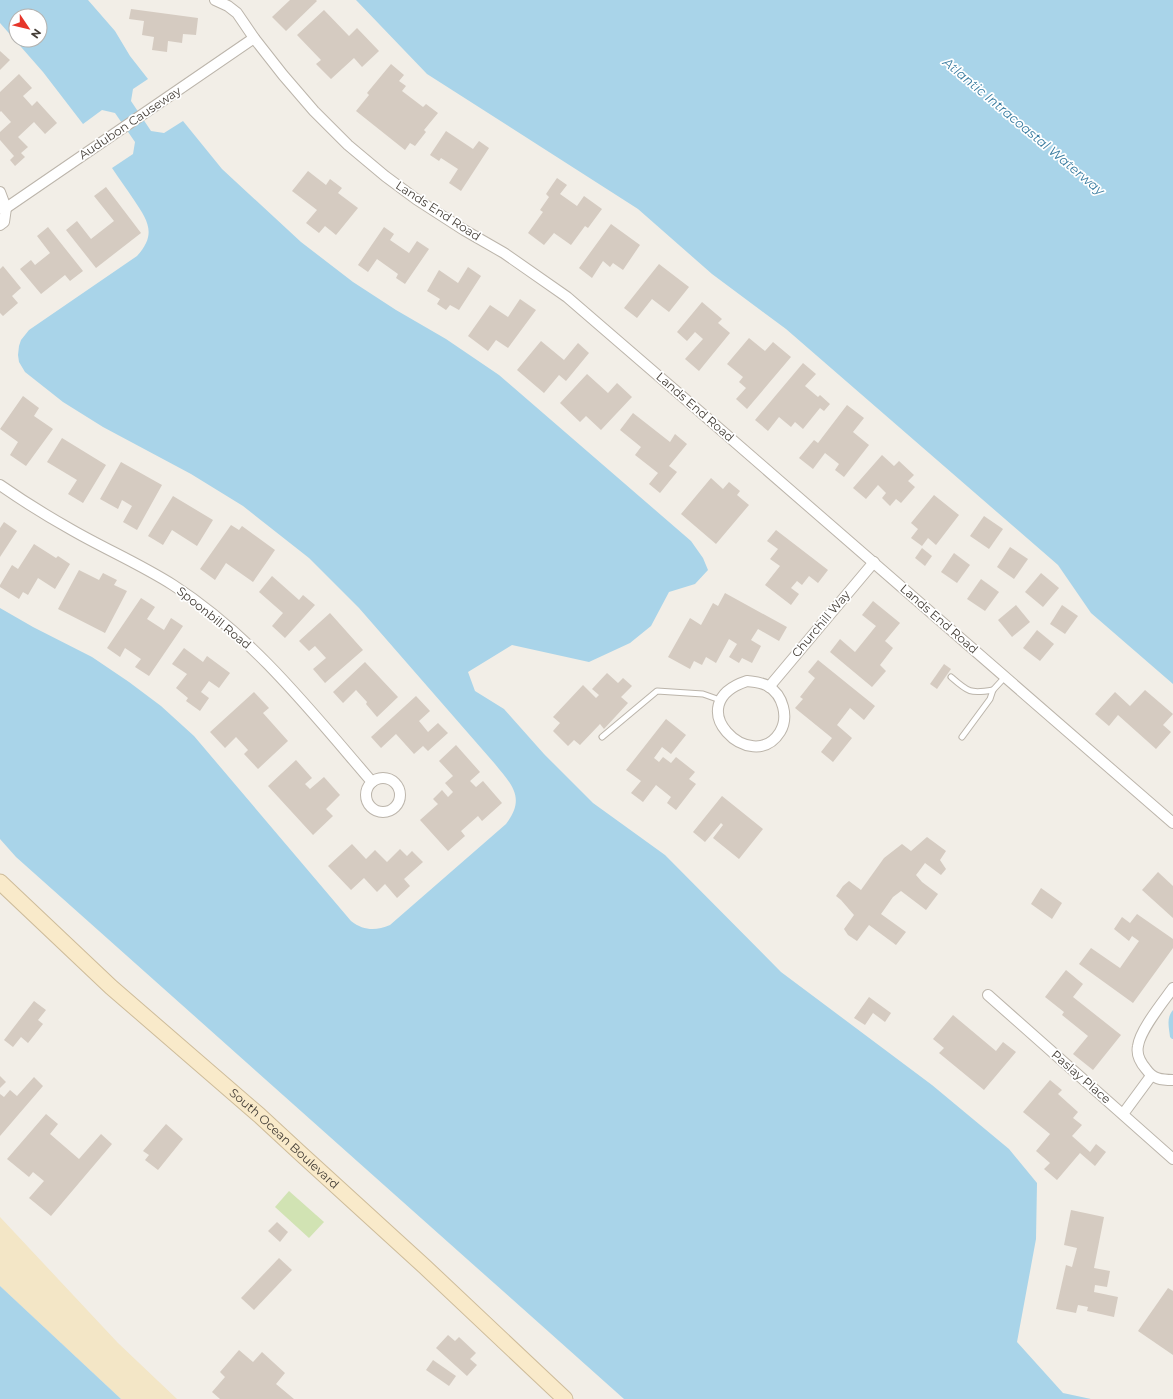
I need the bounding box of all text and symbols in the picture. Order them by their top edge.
north arrow [8,8,48,48]
text: N [28,26,44,41]
water label: Atlantic Intracoastal Waterway [939,53,1109,199]
street label: Audubon Causeway [76,83,184,162]
street label: Lands End Road [393,178,484,244]
street label: Lands End Road [653,369,737,444]
street label: Lands End Road [897,581,981,656]
street label: Spoonbill Road [174,583,254,652]
street label: Churchill Way [788,587,853,660]
street label: Paslay Place [1049,1047,1114,1107]
street label: South Ocean Boulevard [227,1085,342,1192]

